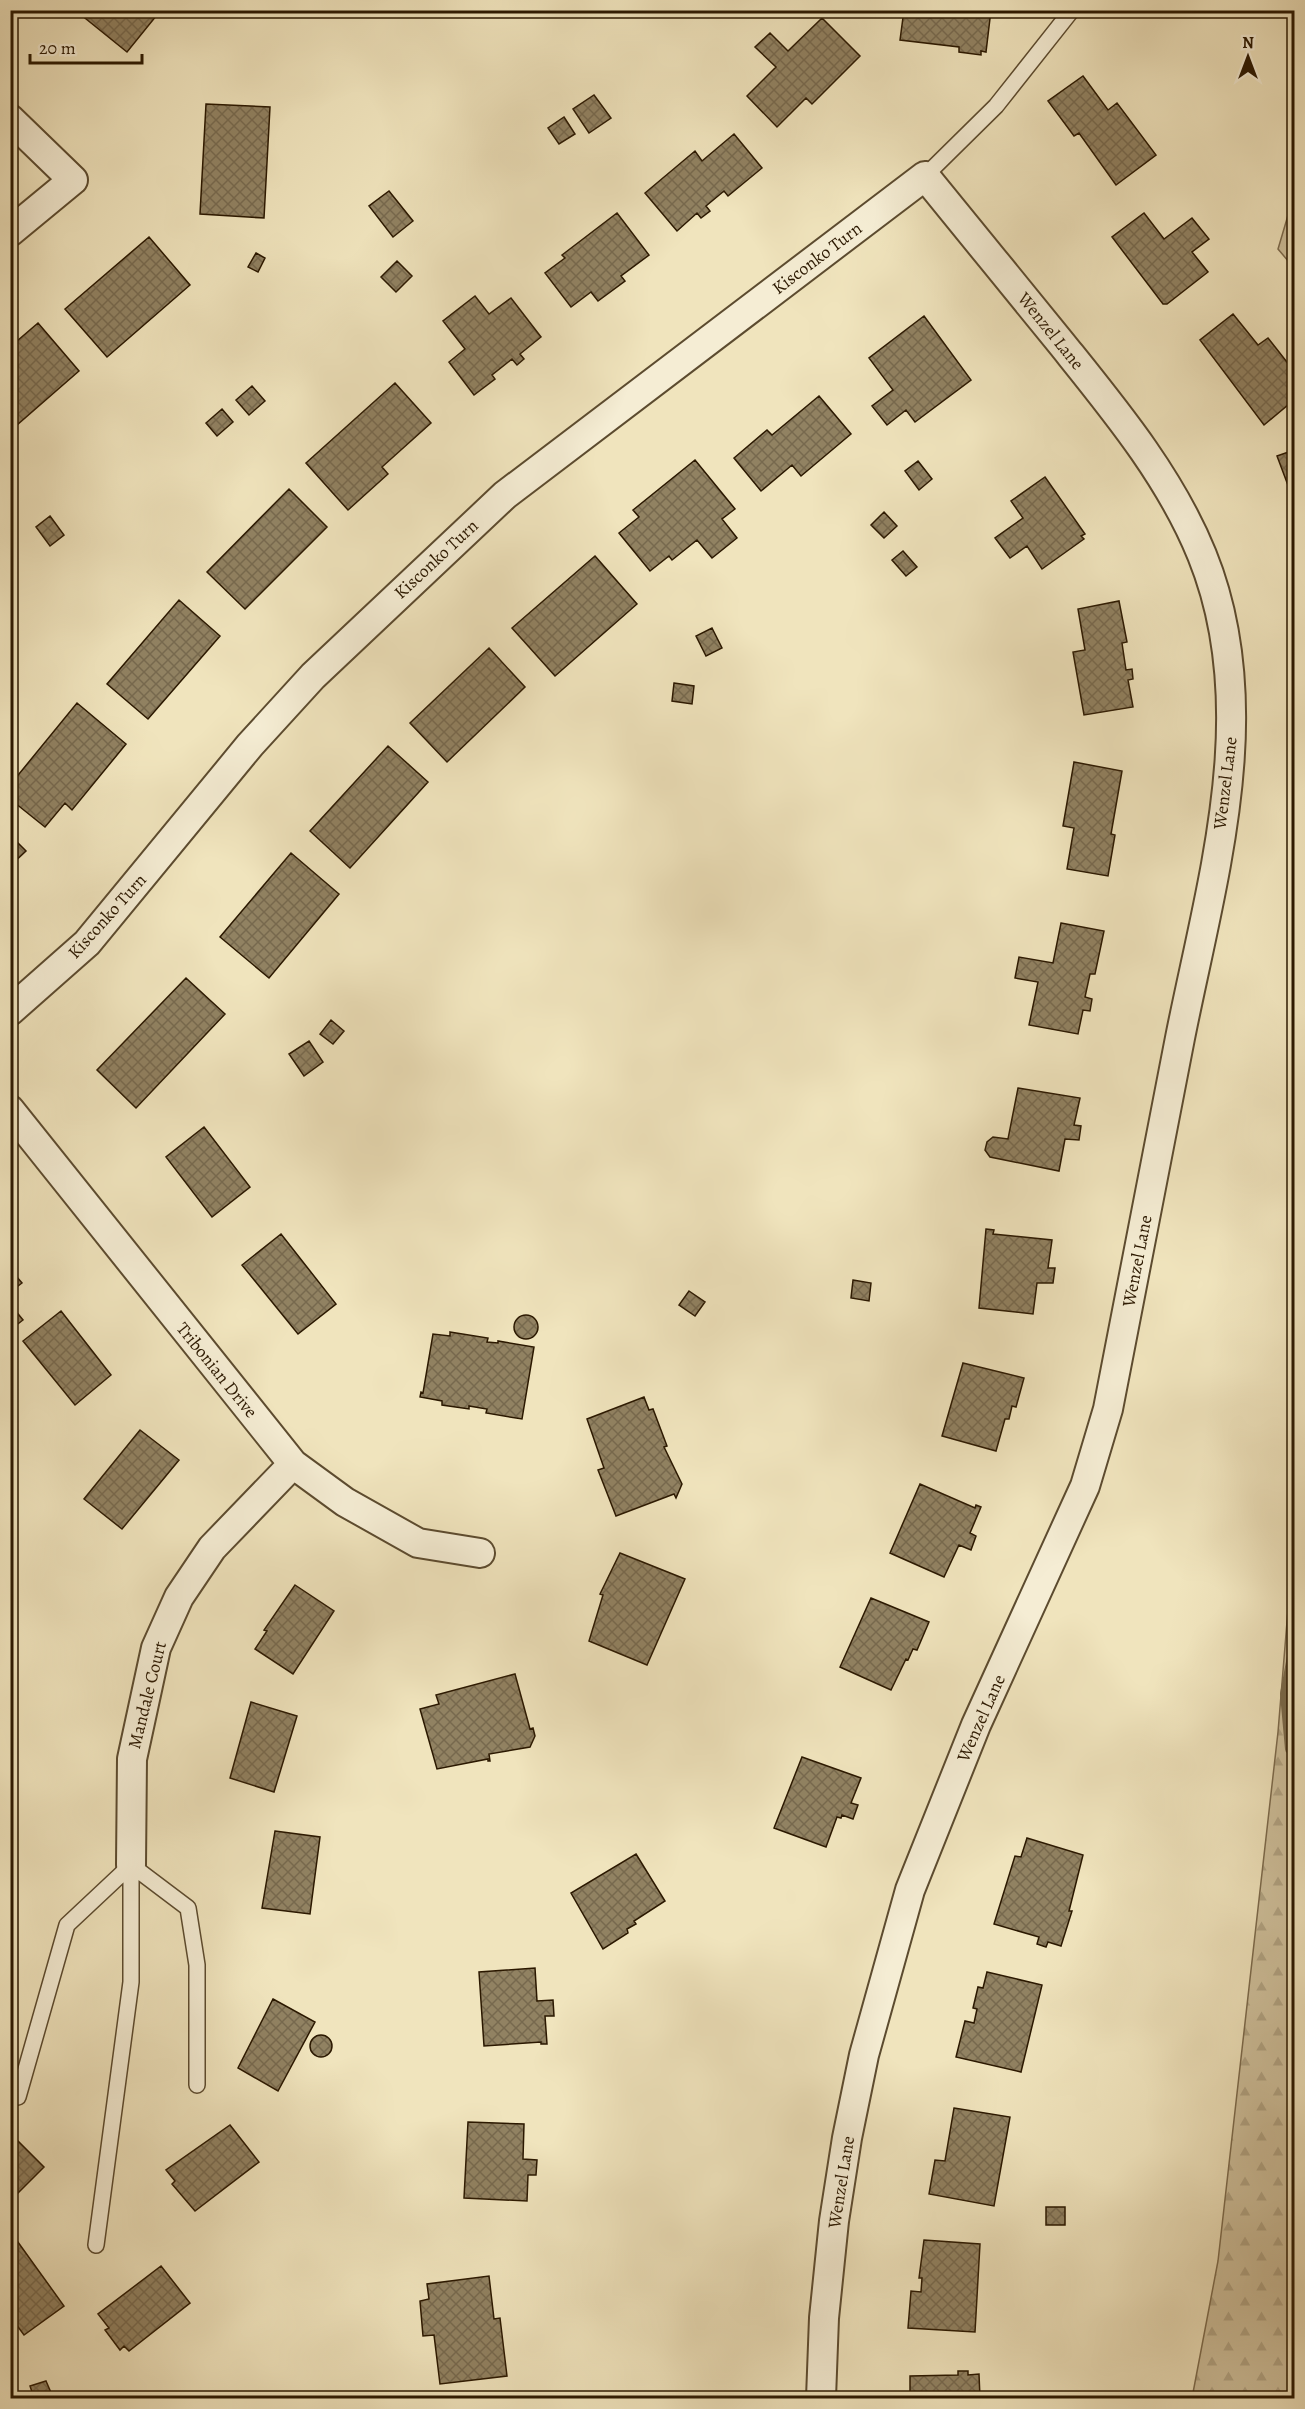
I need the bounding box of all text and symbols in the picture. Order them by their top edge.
scale bar [30,27,142,65]
north arrow [1218,27,1278,87]
text: N [1242,32,1254,54]
text: 20 m [39,36,76,60]
street label: Kisconko Turn [767,216,867,300]
street label: Wenzel Lane [1012,286,1090,375]
street label: Kisconko Turn [389,514,483,604]
street label: Wenzel Lane [1207,735,1243,832]
street label: Kisconko Turn [62,868,152,964]
street label: Wenzel Lane [1116,1213,1158,1310]
street label: Tribonian Drive [171,1317,263,1423]
street label: Mandale Court [122,1639,172,1751]
street label: Wenzel Lane [951,1671,1011,1766]
street label: Wenzel Lane [822,2134,860,2231]

